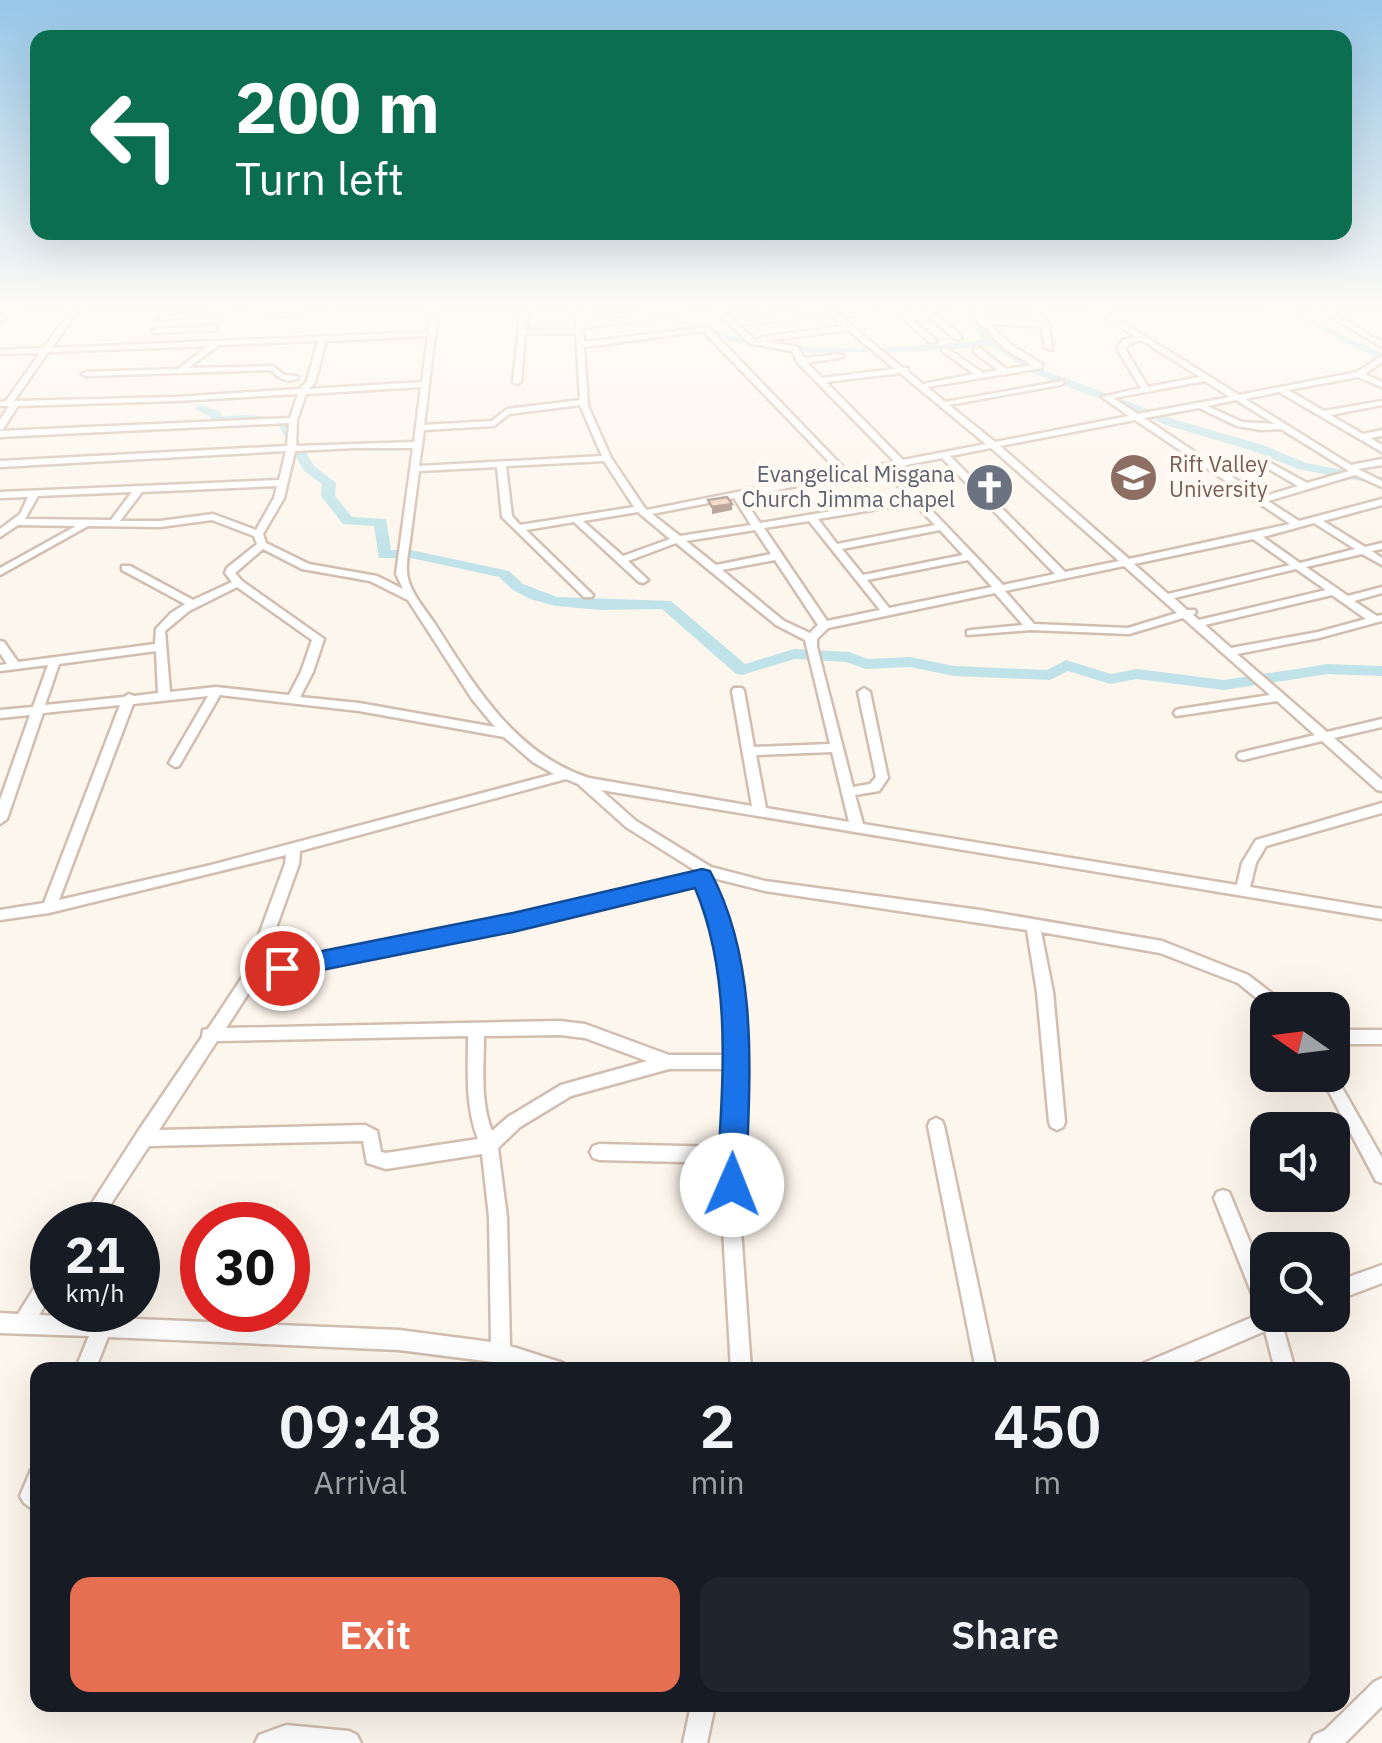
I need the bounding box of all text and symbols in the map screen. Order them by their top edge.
text: 200 m [235,61,440,152]
icon: left [70,70,200,200]
text: Turn left [235,149,404,207]
place label: Rift Valley University [1169,449,1268,503]
school or university icon: Rift Valley University [1108,451,1160,503]
place label: Evangelical Misgana Church Jimma chapel [741,459,955,513]
church icon: Evangelical Misgana Church Jimma chapel [964,461,1016,513]
pin [240,926,325,1011]
icon: arrive [255,941,310,996]
north arrow [1250,992,1350,1092]
map controls [1250,992,1350,1332]
button: sound [1250,1112,1350,1212]
position arrow [680,1133,784,1237]
speed limit sign: 30 [180,1202,310,1332]
text: 21 [65,1222,125,1287]
button: search [1250,1232,1350,1332]
text: km/h [66,1276,124,1309]
text: 09:48 [279,1386,442,1465]
text: 2 [700,1386,736,1465]
text: 450 [993,1386,1101,1465]
text: Arrival [314,1461,407,1503]
text: min [690,1461,745,1503]
text: m [1033,1461,1061,1503]
button: Exit [70,1577,680,1692]
button: Share [700,1577,1310,1692]

